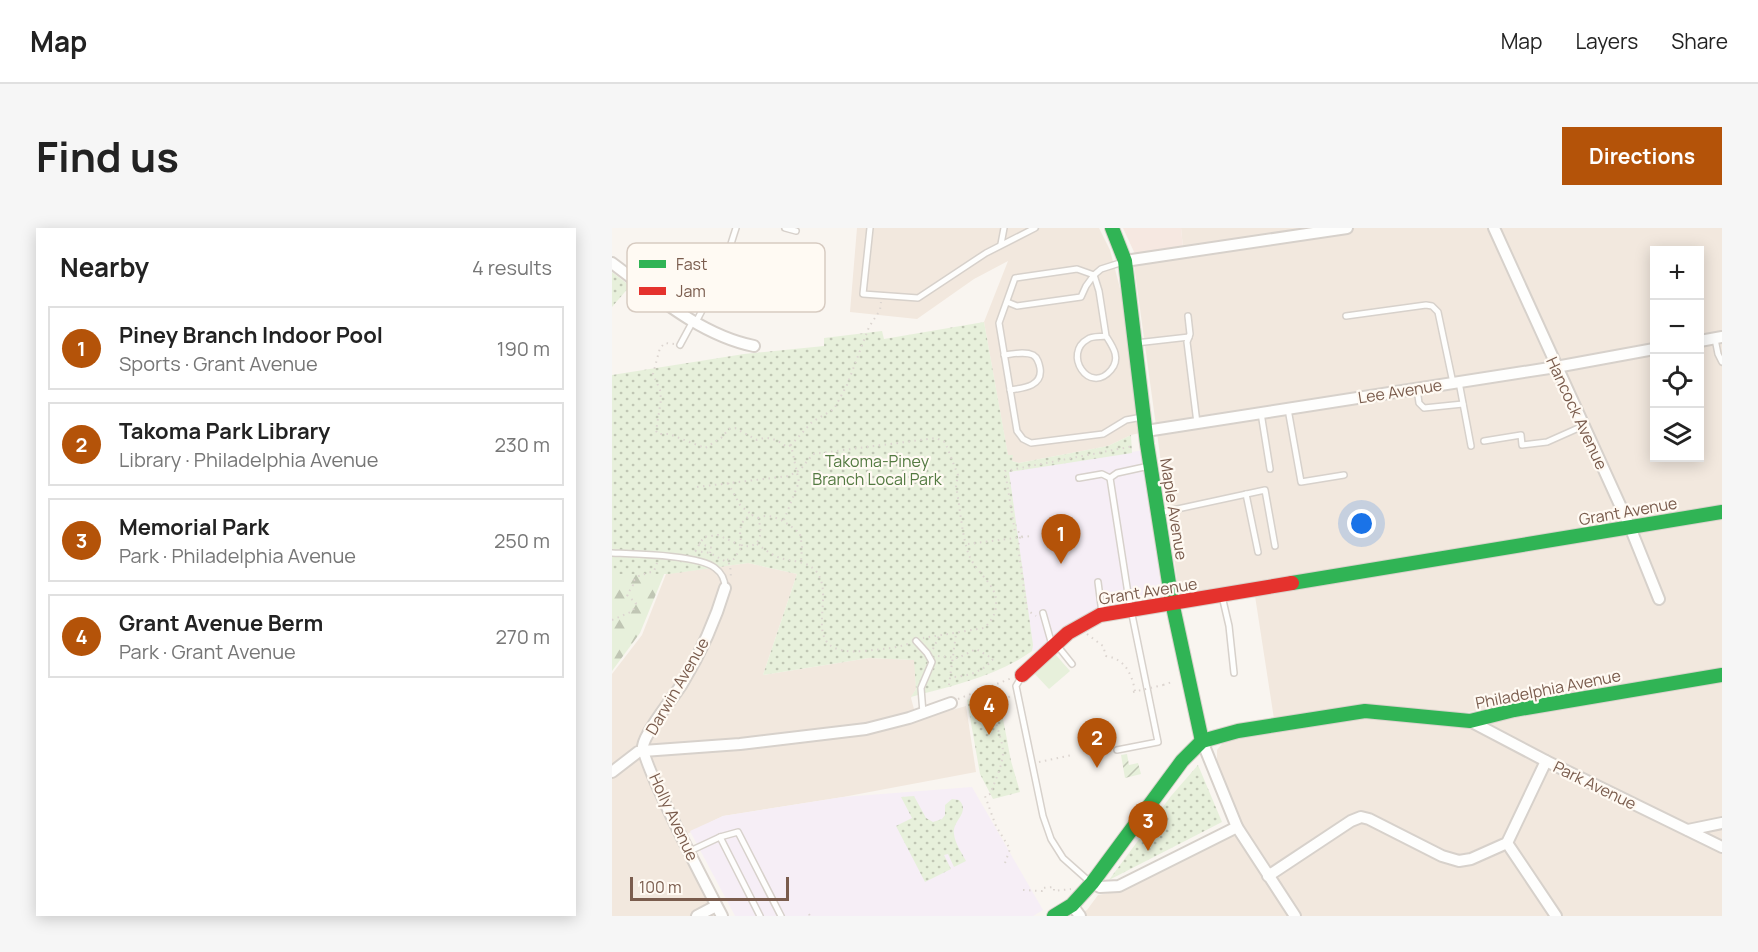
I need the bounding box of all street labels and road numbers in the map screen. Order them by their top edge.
street label: Hancock Avenue [1541,353,1613,473]
street label: Lee Avenue [1356,373,1444,409]
street label: Maple Avenue [1155,456,1193,562]
street label: Grant Avenue [1577,492,1679,530]
street label: Grant Avenue [1097,572,1199,610]
street label: Darwin Avenue [640,633,714,739]
street label: Philadelphia Avenue [1473,664,1623,714]
street label: Park Avenue [1550,755,1640,815]
street label: Holly Avenue [644,770,704,864]

